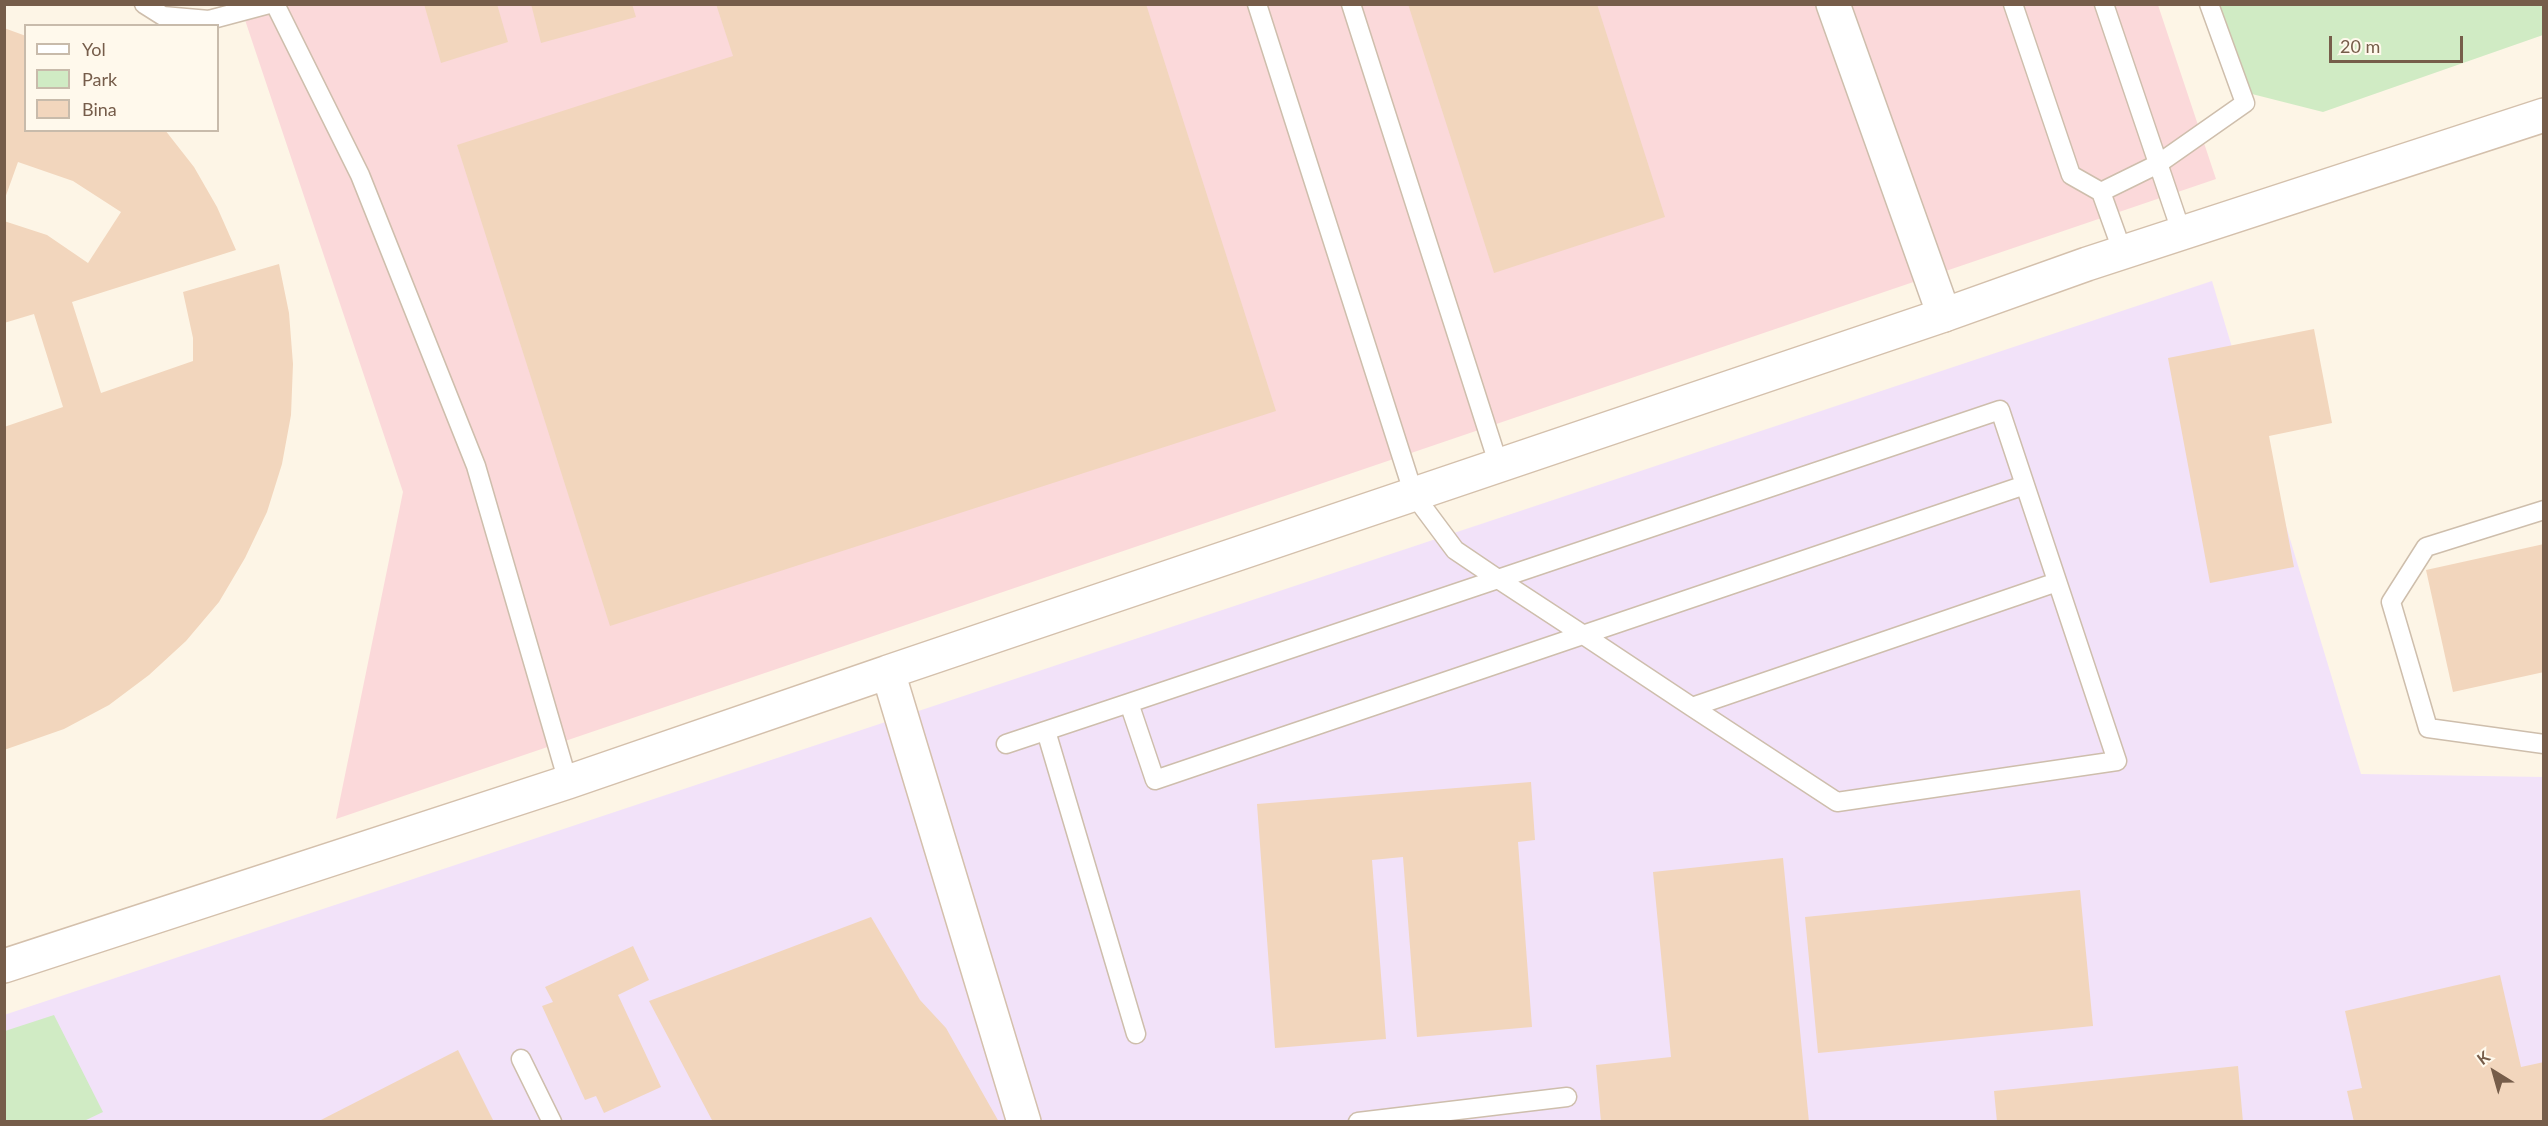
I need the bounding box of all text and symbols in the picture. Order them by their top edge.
legend [24,24,219,132]
scale bar [2332,24,2466,62]
text: 20 m [2340,35,2380,57]
text: Yol [82,38,106,60]
text: Park [82,68,117,90]
text: Bina [82,98,117,120]
north arrow [2464,1042,2524,1102]
text: K [2473,1046,2493,1068]

